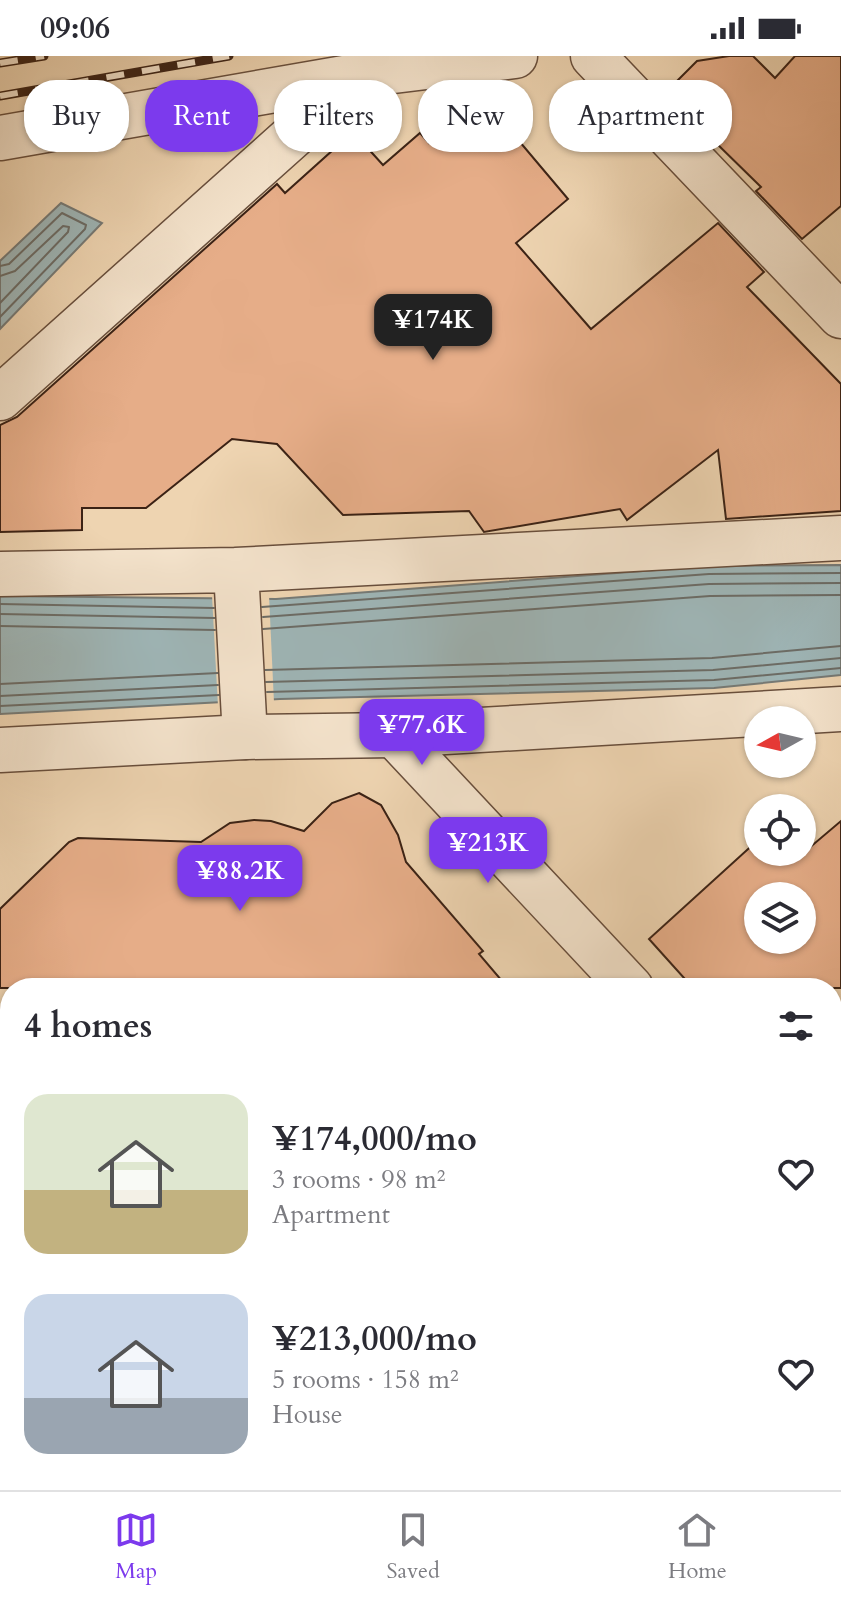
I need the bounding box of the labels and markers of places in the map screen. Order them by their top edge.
pin: ¥174K [377,294,489,362]
pin: ¥77.6K [357,699,487,767]
pin: ¥213K [432,817,544,885]
pin: ¥88.2K [175,845,305,913]

